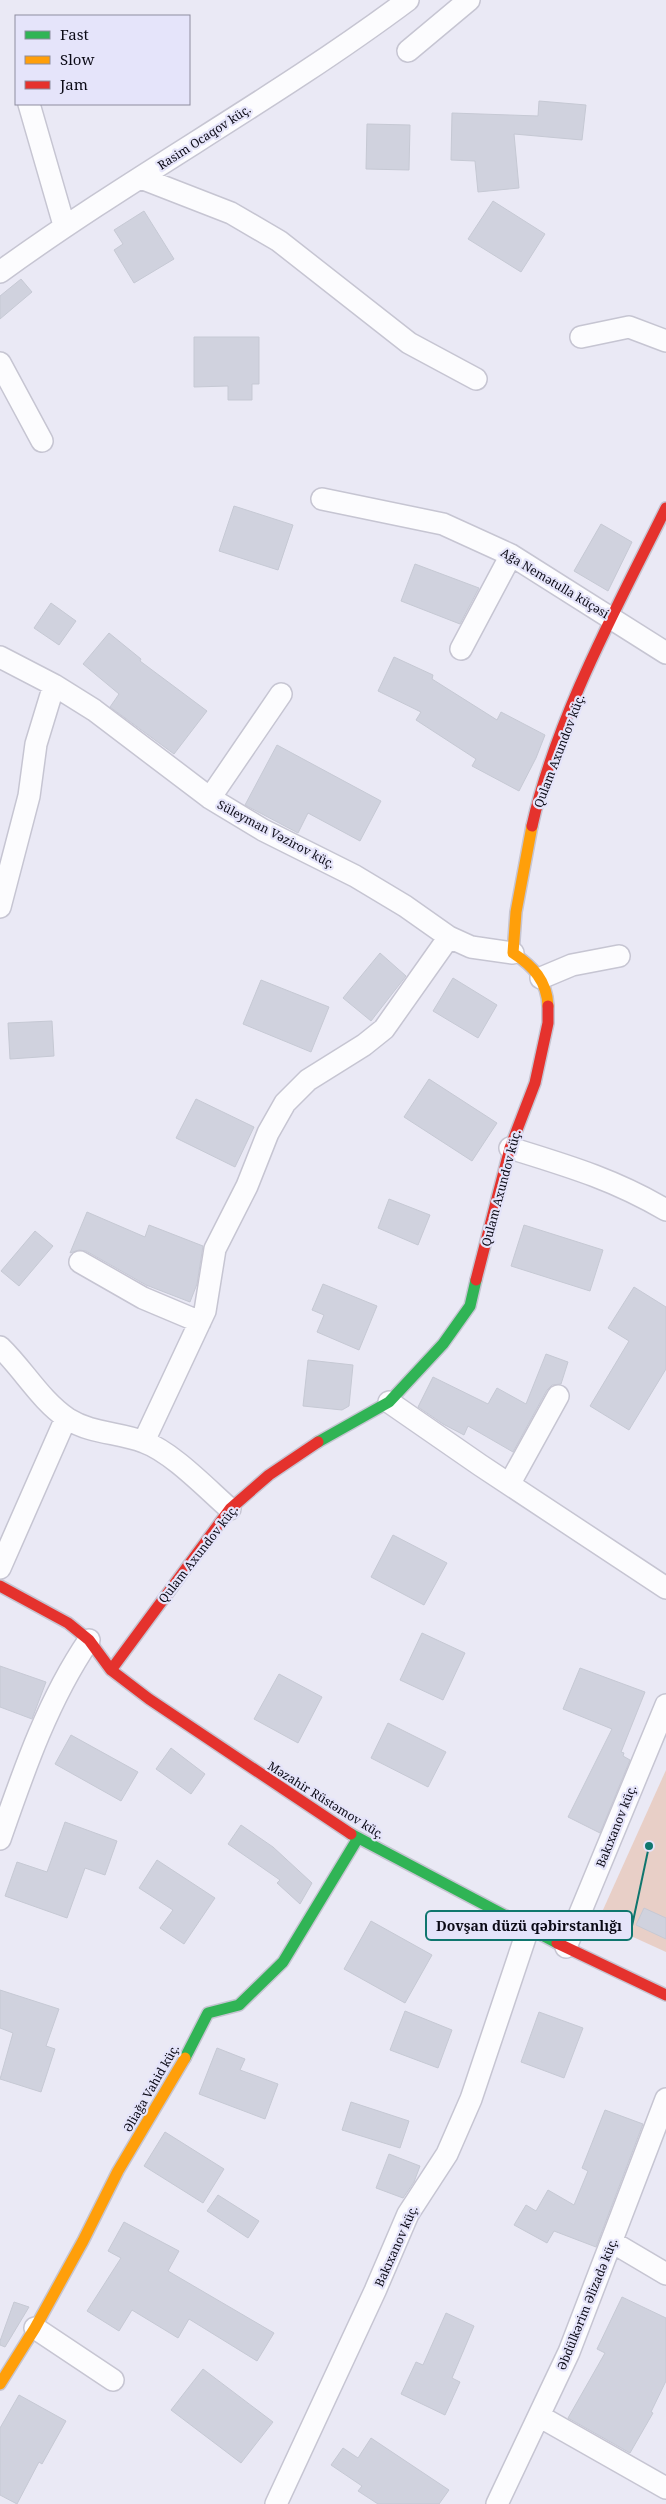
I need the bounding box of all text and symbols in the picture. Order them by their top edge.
legend [15,15,190,105]
text: Fast [60,24,89,44]
text: Slow [60,49,94,69]
text: Jam [59,74,88,94]
street label: Rasim Ocaqov küç. [154,101,254,173]
street label: Ağa Nemətulla küçəsi [498,544,612,622]
street label: Qulam Axundov küç. [530,692,588,810]
street label: Süleyman Vəzirov küç. [214,796,338,872]
street label: Qulam Axundov küç. [477,1128,525,1248]
street label: Qulam Axundov küç. [154,1501,242,1607]
street label: Məzahir Rüstəmov küç. [265,1757,387,1843]
street label: Bakıxanov küç. [592,1782,640,1870]
callout: Dovşan düzü qəbirstanlığı [426,1911,632,1940]
text: Dovşan düzü qəbirstanlığı [436,1916,622,1935]
street label: Əliağa Vahid küç. [119,2041,183,2135]
street label: Bakıxanov küç. [370,2203,422,2289]
street label: Əbdülkərim Əlizadə küç. [553,2235,621,2373]

